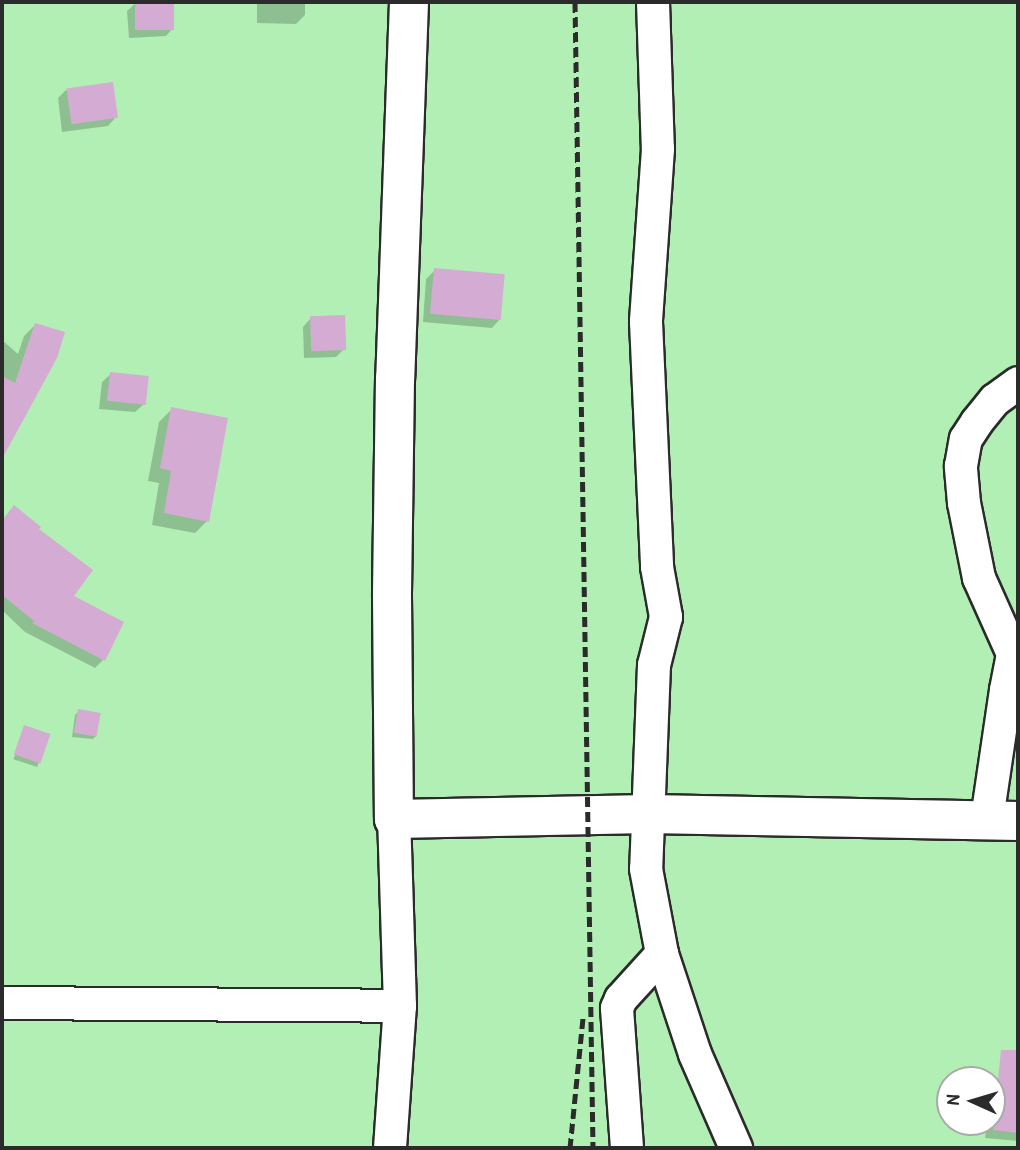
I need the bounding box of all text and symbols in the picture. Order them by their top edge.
north arrow [936,1066,1006,1136]
text: N [939,1094,965,1106]

